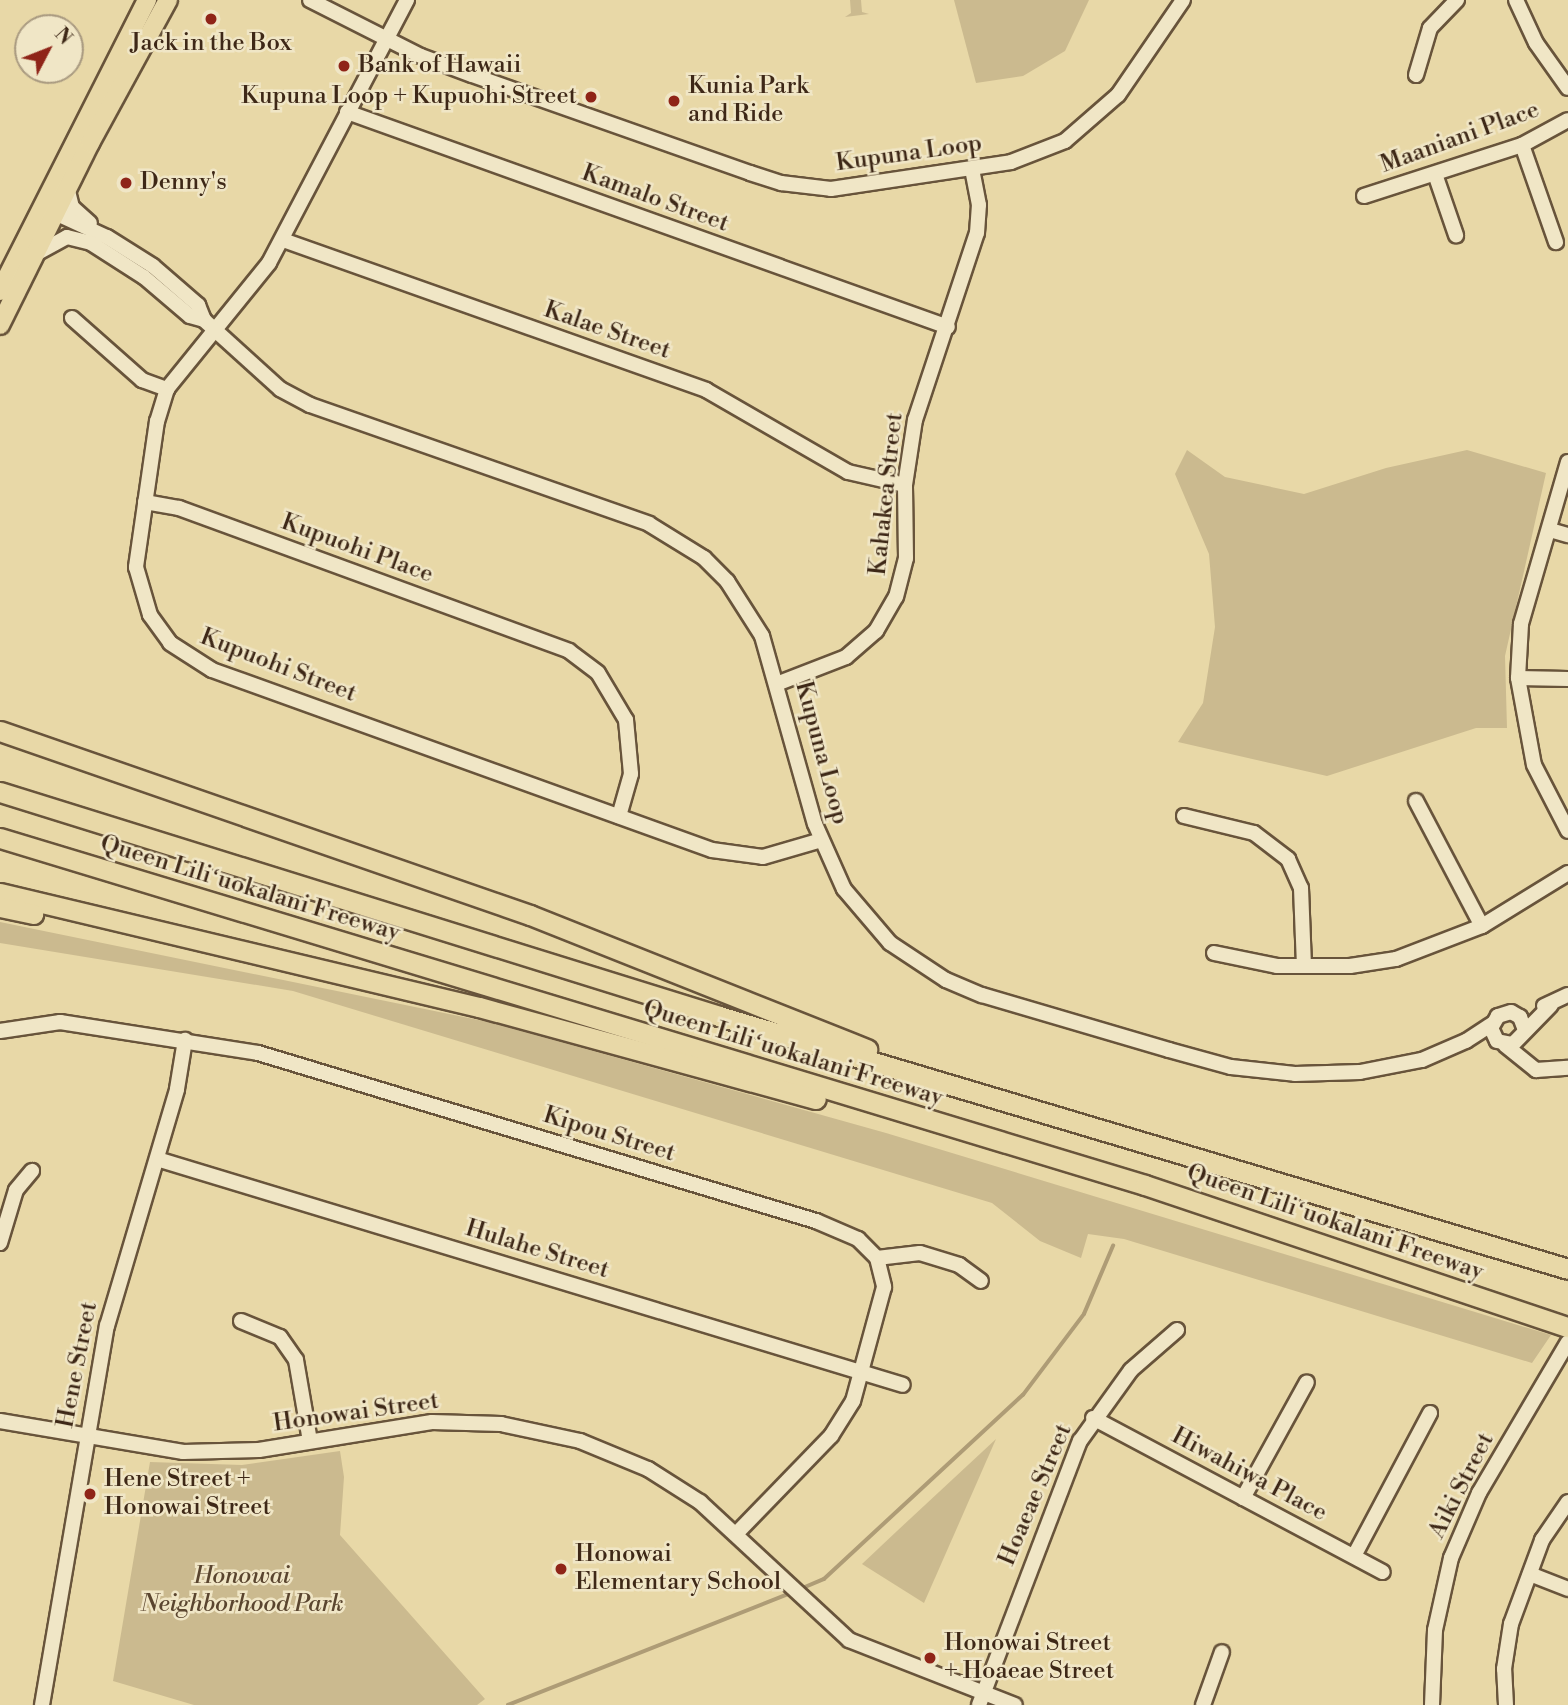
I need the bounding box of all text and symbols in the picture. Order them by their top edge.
marker: Jack in the Box [203,11,219,27]
north arrow [14,14,84,84]
text: N [49,23,77,50]
place label: Jack in the Box [130,30,292,58]
place label: Bank of Hawaii [358,52,521,80]
marker: Bank of Hawaii [336,58,352,74]
place label: Kunia Park and Ride [688,73,809,129]
place label: Kupuna Loop + Kupuohi Street [241,83,577,111]
marker: Kupuna Loop + Kupuohi Street [583,89,599,105]
marker: Kunia Park and Ride [666,93,682,109]
street label: Maaniani Place [1377,96,1543,180]
street label: Kupuna Loop [834,129,984,179]
street label: Kamalo Street [577,159,733,239]
place label: Denny's [140,169,227,197]
marker: Denny's [118,175,134,191]
street label: Kalae Street [540,296,674,366]
street label: Kahakea Street [864,411,910,577]
street label: Kupuohi Place [277,508,437,590]
street label: Kupuohi Street [196,623,360,709]
street label: Kupuna Loop [788,678,854,828]
street label: Queen Liliʻuokalani Freeway [97,830,403,948]
street label: Queen Liliʻuokalani Freeway [640,995,946,1113]
street label: Kipou Street [539,1101,679,1169]
street label: Queen Liliʻuokalani Freeway [1183,1159,1487,1287]
street label: Hulahe Street [462,1214,612,1286]
street label: Hene Street [52,1299,104,1431]
street label: Honowai Street [271,1387,441,1439]
street label: Hoaeae Street [993,1420,1079,1570]
street label: Hiwahiwa Place [1166,1422,1332,1528]
street label: Aiki Street [1423,1428,1501,1544]
place label: Hene Street + Honowai Street [104,1466,271,1522]
marker: Hene Street + Honowai Street [82,1486,98,1502]
place label: Honowai Elementary School [575,1541,781,1597]
marker: Honowai Elementary School [553,1561,569,1577]
park label: Honowai Neighborhood Park [140,1563,344,1619]
place label: Honowai Street + Hoaeae Street [944,1630,1114,1686]
marker: Honowai Street + Hoaeae Street [922,1650,938,1666]

